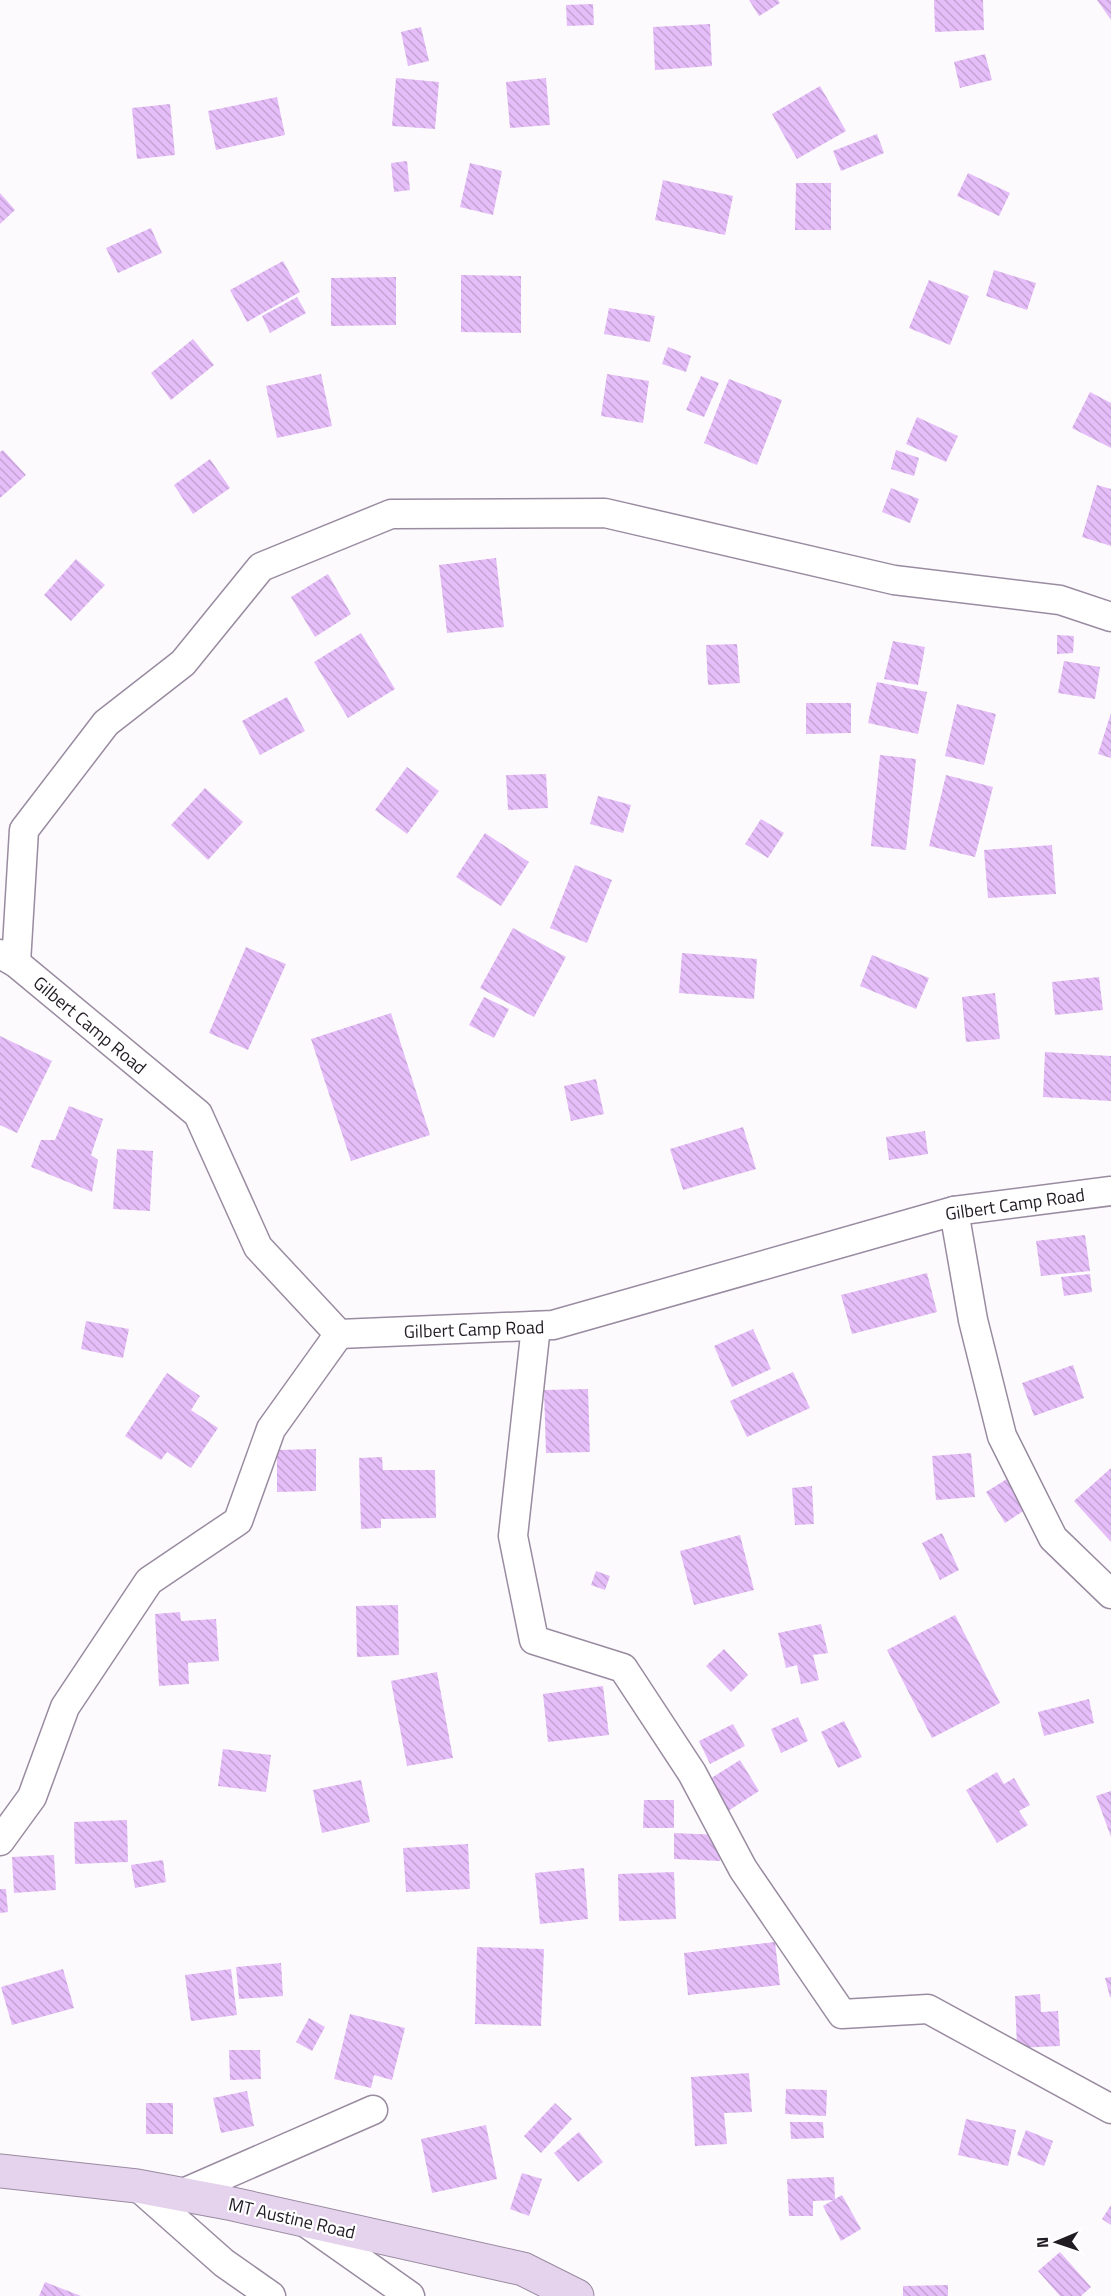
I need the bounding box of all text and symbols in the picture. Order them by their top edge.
street label: Gilbert Camp Road [27,969,153,1081]
street label: Gilbert Camp Road [944,1181,1086,1227]
street label: Gilbert Camp Road [403,1313,545,1345]
street label: MT Austine Road [226,2190,358,2246]
north arrow [1027,2212,1087,2272]
text: N [1030,2237,1054,2248]

